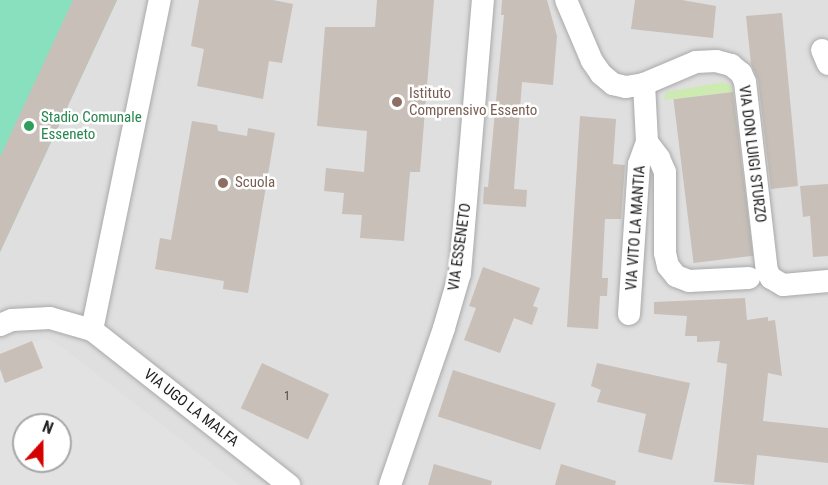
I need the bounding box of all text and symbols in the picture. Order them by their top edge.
place label: Istituto Comprensivo Essento [409,84,537,119]
street label: VIA DON LUIGI STURZO [735,84,769,224]
marker: Istituto Comprensivo Essento [390,95,404,109]
place label: Stadio Comunale Esseneto [41,108,142,143]
marker: Stadio Comunale Esseneto [22,119,36,133]
street label: VIA VITO LA MANTIA [623,165,649,291]
place label: Scuola [235,174,275,192]
marker: Scuola [216,176,230,190]
street label: VIA ESSENETO [445,202,475,292]
street label: VIA UGO LA MALFA [140,365,242,451]
house number: 1 [284,390,290,404]
north arrow [12,413,72,473]
text: N [40,417,56,438]

